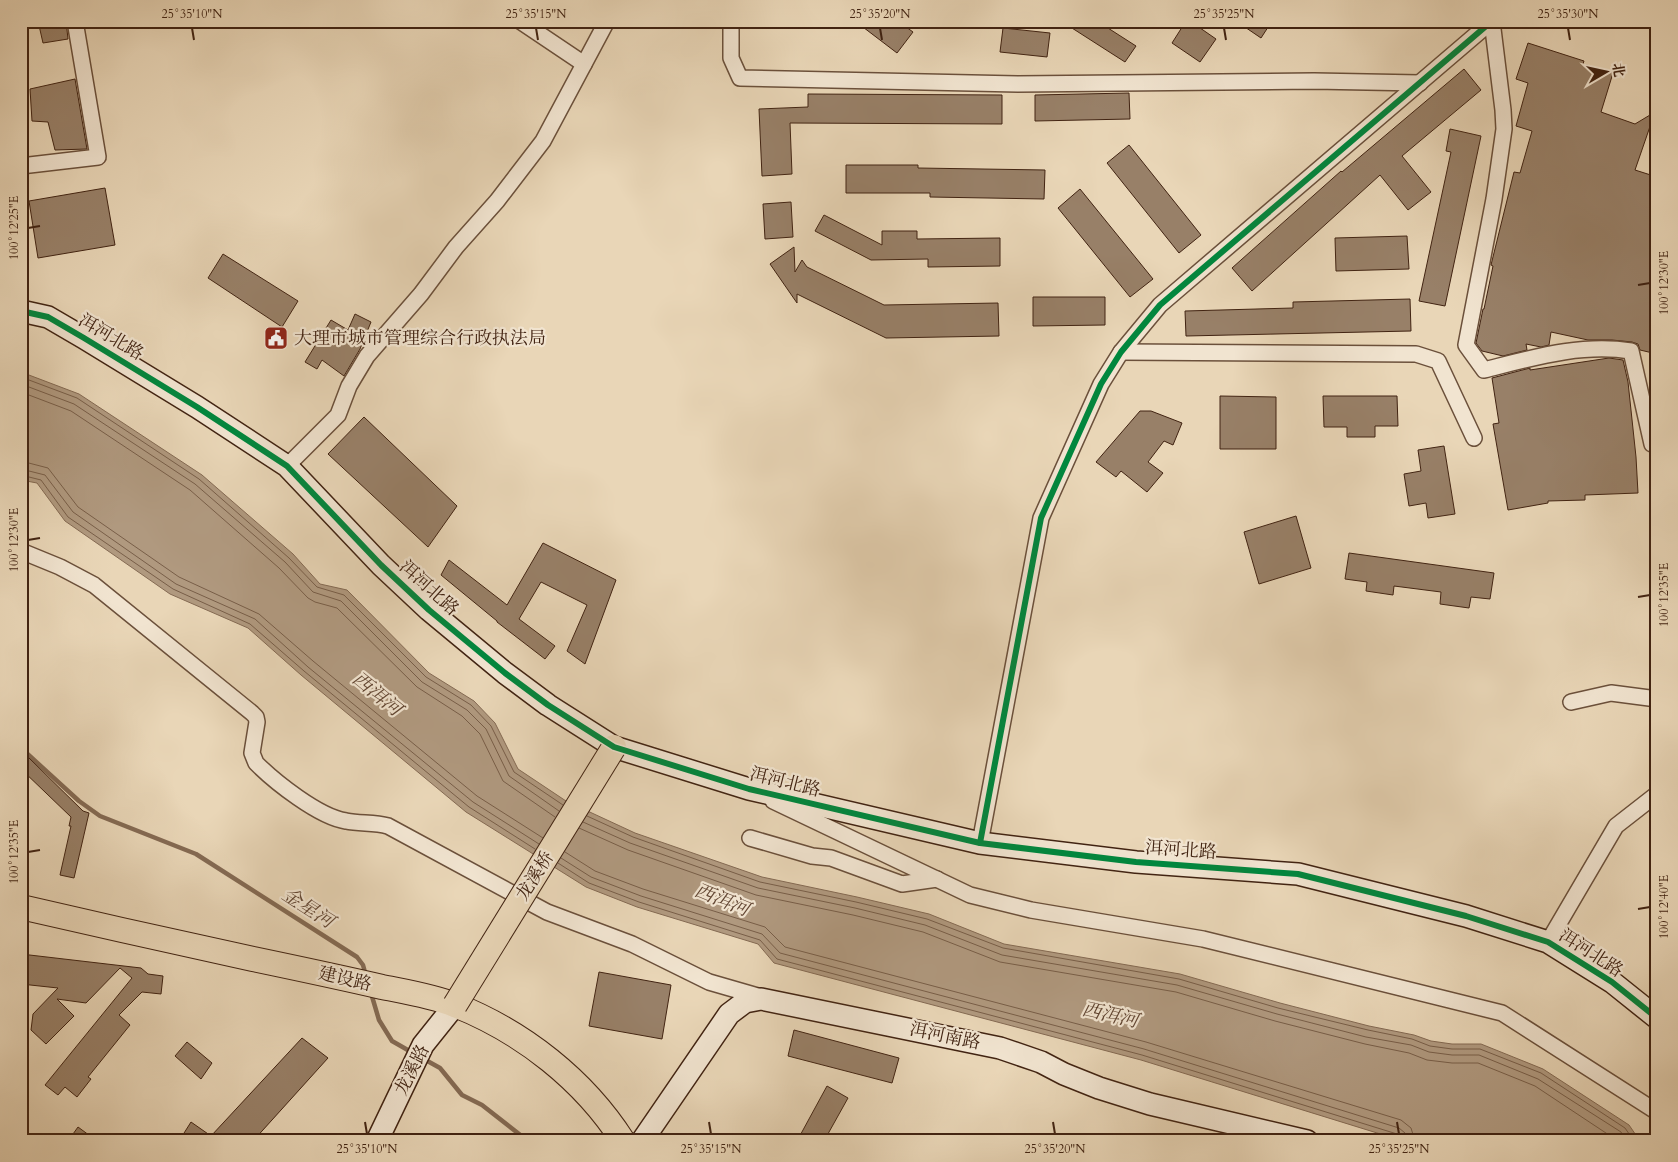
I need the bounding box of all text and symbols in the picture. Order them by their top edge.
text: 25°35'10"N [162,6,223,22]
text: 25°35'15"N [506,6,567,22]
text: 25°35'20"N [850,6,911,22]
text: 25°35'25"N [1194,6,1255,22]
text: 25°35'30"N [1538,6,1599,22]
north arrow [1580,48,1630,98]
text: 北 [1608,62,1629,78]
text: 100°12'25"E [6,196,22,260]
text: 100°12'30"E [1656,251,1672,315]
street label: 洱河北路 [74,308,148,366]
public building icon: 大理市城市管理综合行政执法局 [263,325,289,351]
place label: 大理市城市管理综合行政执法局 [294,326,546,351]
text: 100°12'30"E [6,508,22,572]
street label: 洱河北路 [394,555,464,621]
text: 100°12'35"E [1656,563,1672,627]
water label: 西洱河 [347,666,410,724]
street label: 洱河北路 [747,761,823,803]
text: 100°12'35"E [6,820,22,884]
street label: 洱河北路 [1144,835,1218,865]
street label: 龙溪桥 [510,846,560,906]
text: 100°12'40"E [1656,875,1672,939]
water label: 西洱河 [691,877,756,924]
water label: 金星河 [277,882,341,936]
street label: 洱河北路 [1554,923,1628,983]
street label: 建设路 [316,961,374,997]
water label: 西洱河 [1079,996,1144,1035]
street label: 洱河南路 [907,1016,983,1056]
street label: 龙溪路 [389,1040,435,1100]
text: 25°35'10"N [337,1141,398,1157]
text: 25°35'15"N [681,1141,742,1157]
text: 25°35'20"N [1025,1141,1086,1157]
text: 25°35'25"N [1369,1141,1430,1157]

